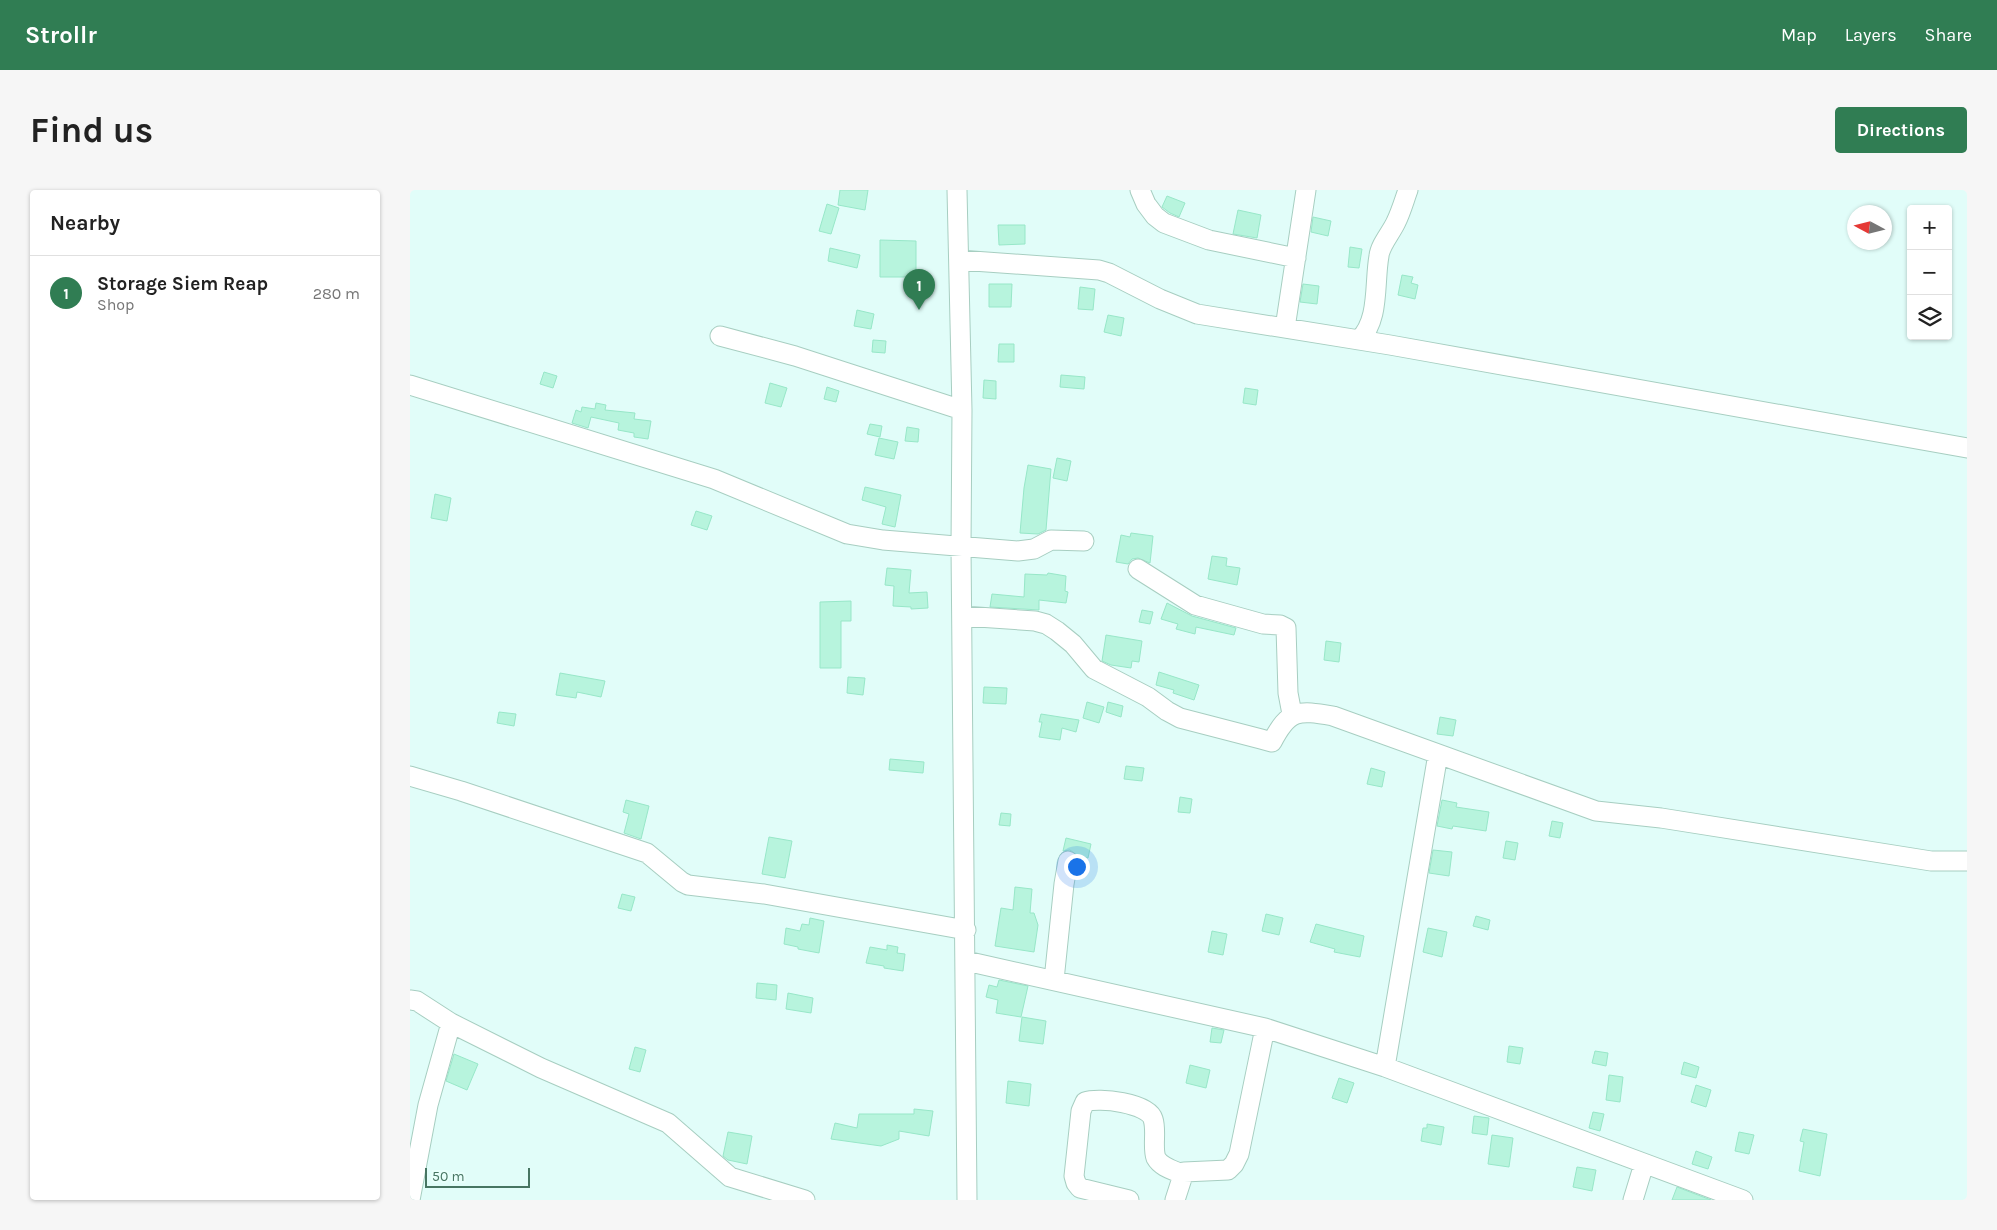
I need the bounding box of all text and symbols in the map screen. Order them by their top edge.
text: Strollr [25,21,97,49]
text: Map [1781,24,1817,46]
text: Layers [1845,24,1897,46]
text: Share [1925,24,1972,46]
button: Directions [1835,107,1967,153]
text: Find us [30,110,153,151]
north arrow [1847,205,1892,250]
map controls [1907,205,1952,340]
button: + [1907,205,1952,250]
text: Nearby [50,211,120,235]
button: − [1907,250,1952,295]
pin: 1 [903,269,935,310]
text: Storage Siem Reap [97,273,268,295]
text: 1 [63,284,69,303]
text: 280 m [313,284,360,303]
text: Shop [97,295,134,314]
button: layers [1907,295,1952,340]
your location [1064,854,1090,880]
scale bar [425,1165,530,1188]
text: 50 m [432,1168,465,1185]

